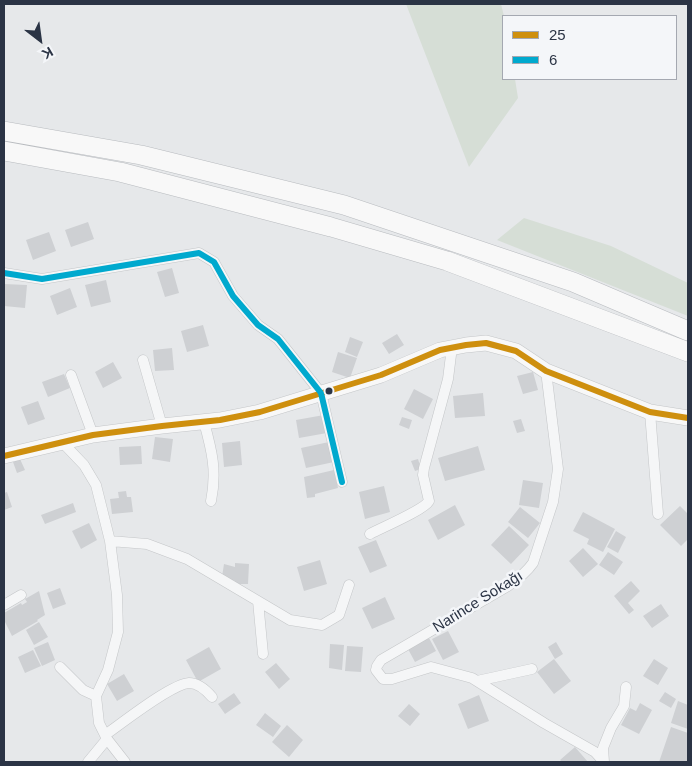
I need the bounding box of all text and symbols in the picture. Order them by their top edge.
north arrow [15,15,65,65]
legend [502,15,677,80]
text: 25 [549,26,566,43]
text: K [39,44,56,62]
text: 6 [549,51,557,68]
unlabelled marker [324,386,334,396]
street label: Narince Sokağı [430,567,526,637]

